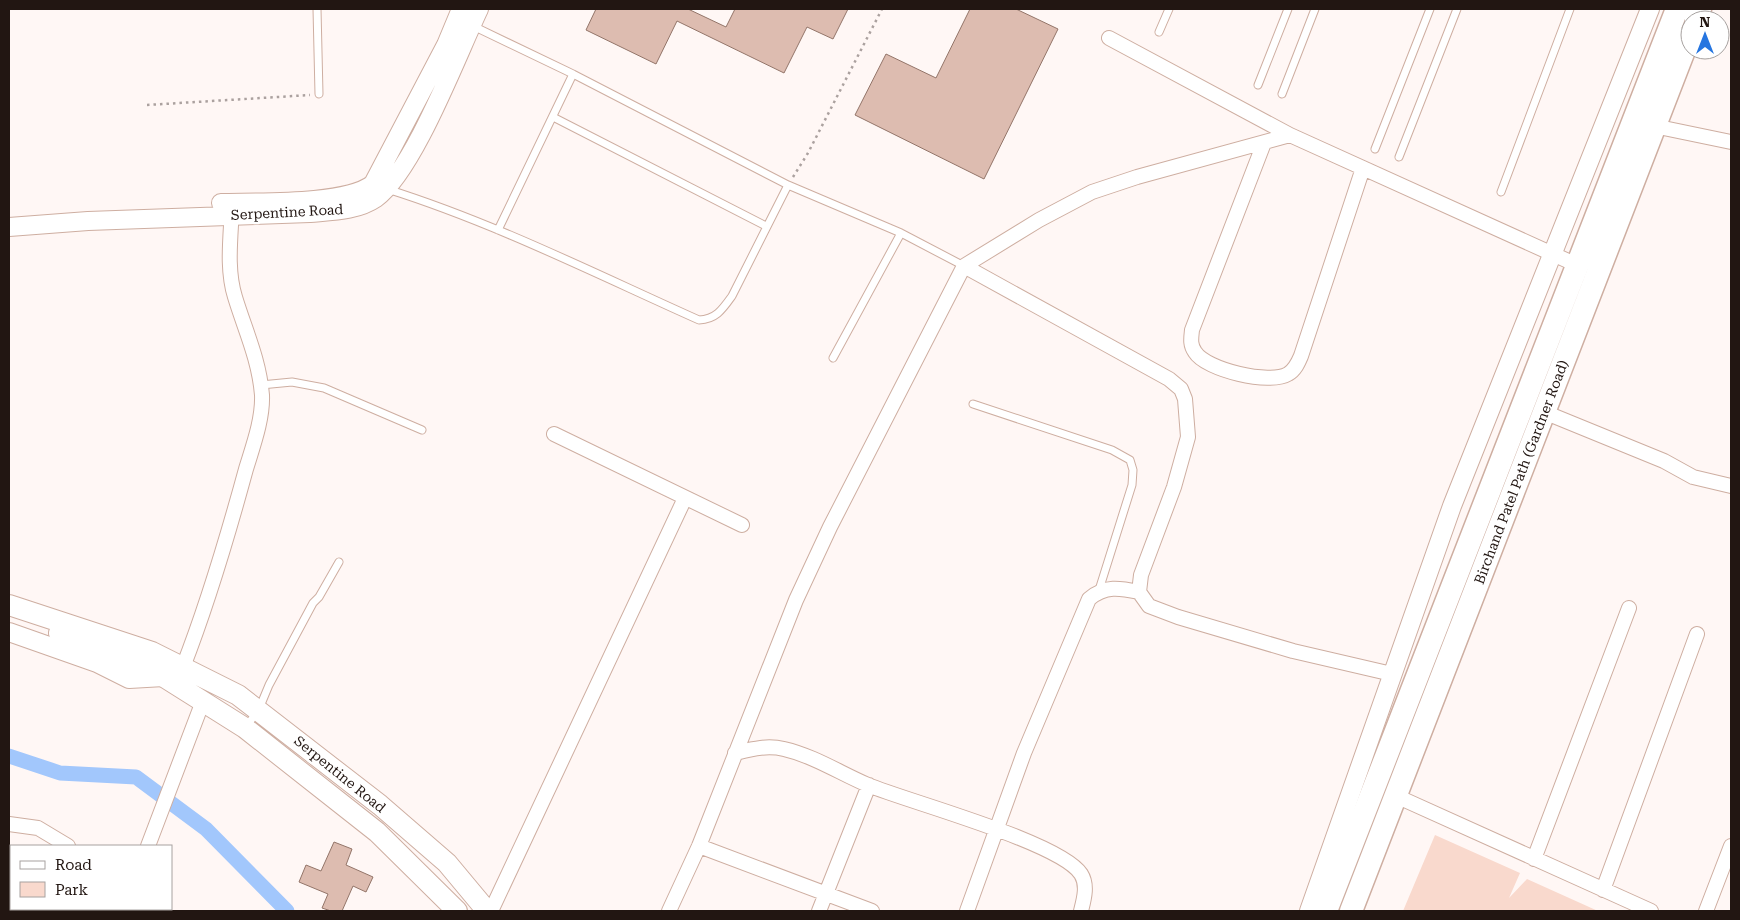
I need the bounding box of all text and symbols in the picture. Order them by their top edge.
north arrow [1680,10,1730,60]
text: N [1700,14,1711,30]
street label: Serpentine Road [230,201,344,223]
street label: Birchand Patel Path (Gardner Road) [1471,358,1571,586]
street label: Serpentine Road [291,732,389,816]
legend [10,845,172,910]
text: Road [55,856,92,874]
text: Park [55,881,89,899]

